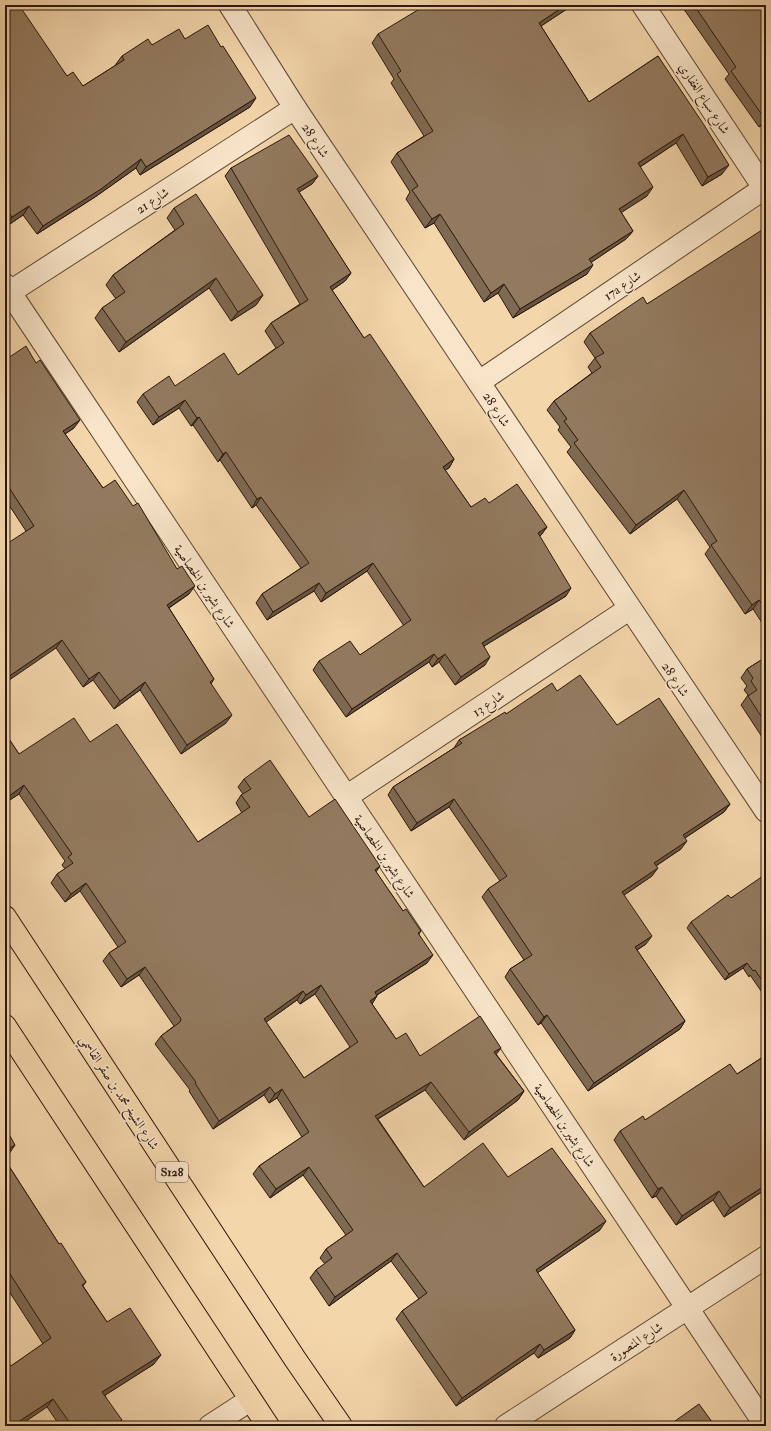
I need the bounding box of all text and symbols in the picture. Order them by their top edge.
street label: شارع سباع الغفاري [673,60,733,139]
street label: شارع 28 [295,120,332,162]
street label: شارع 21 [133,184,174,220]
street label: 17a شارع [601,268,646,306]
street label: شارع 28 [477,389,513,431]
street label: شارع بشير بن الخصاصية [168,542,238,633]
street label: شارع 28 [655,659,692,701]
street label: شارع 13 [470,687,509,723]
street label: شارع بشير بن الخصاصية [348,812,418,903]
street label: شارع الشيخ محمد بن صقر القاسمي [73,1032,162,1155]
street label: شارع بشير بن الخصاصية [528,1081,598,1172]
road number: S128 [156,1162,188,1182]
street label: شارع المنصورة [607,1319,668,1367]

